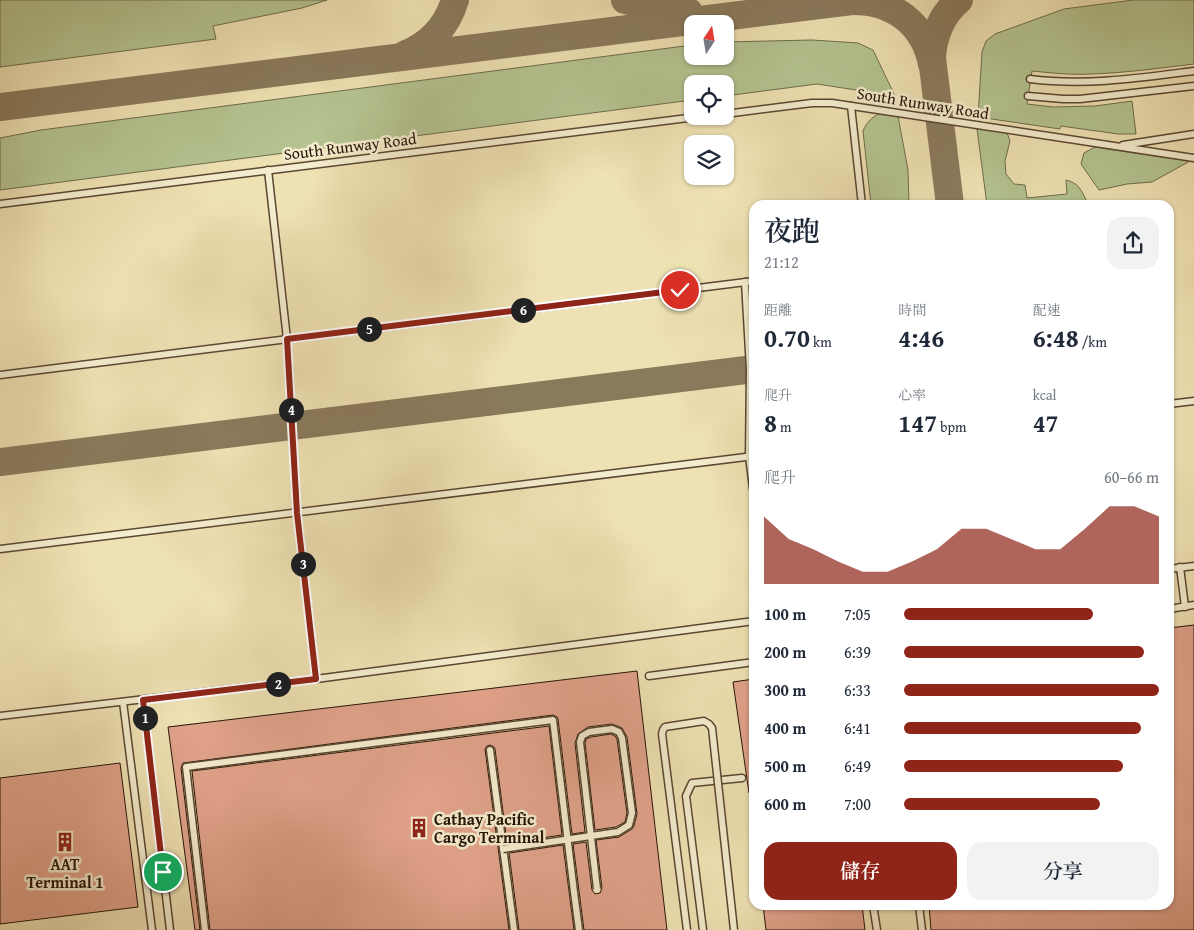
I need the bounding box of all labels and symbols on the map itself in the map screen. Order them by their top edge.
north arrow [684,15,734,65]
street label: South Runway Road [855,81,991,125]
street label: South Runway Road [282,126,418,166]
pin [659,269,701,311]
pin: 6 [510,298,536,322]
pin: 5 [356,316,382,342]
pin: 4 [278,398,304,422]
pin: 3 [290,552,316,576]
pin: 2 [266,672,290,696]
pin: 1 [132,706,158,730]
place label: Cathay Pacific Cargo Terminal [434,807,544,849]
building icon: Cathay Pacific Cargo Terminal [408,817,430,839]
building icon: AAT Terminal 1 [54,831,76,853]
pin [142,851,184,893]
place label: AAT Terminal 1 [26,852,104,894]

